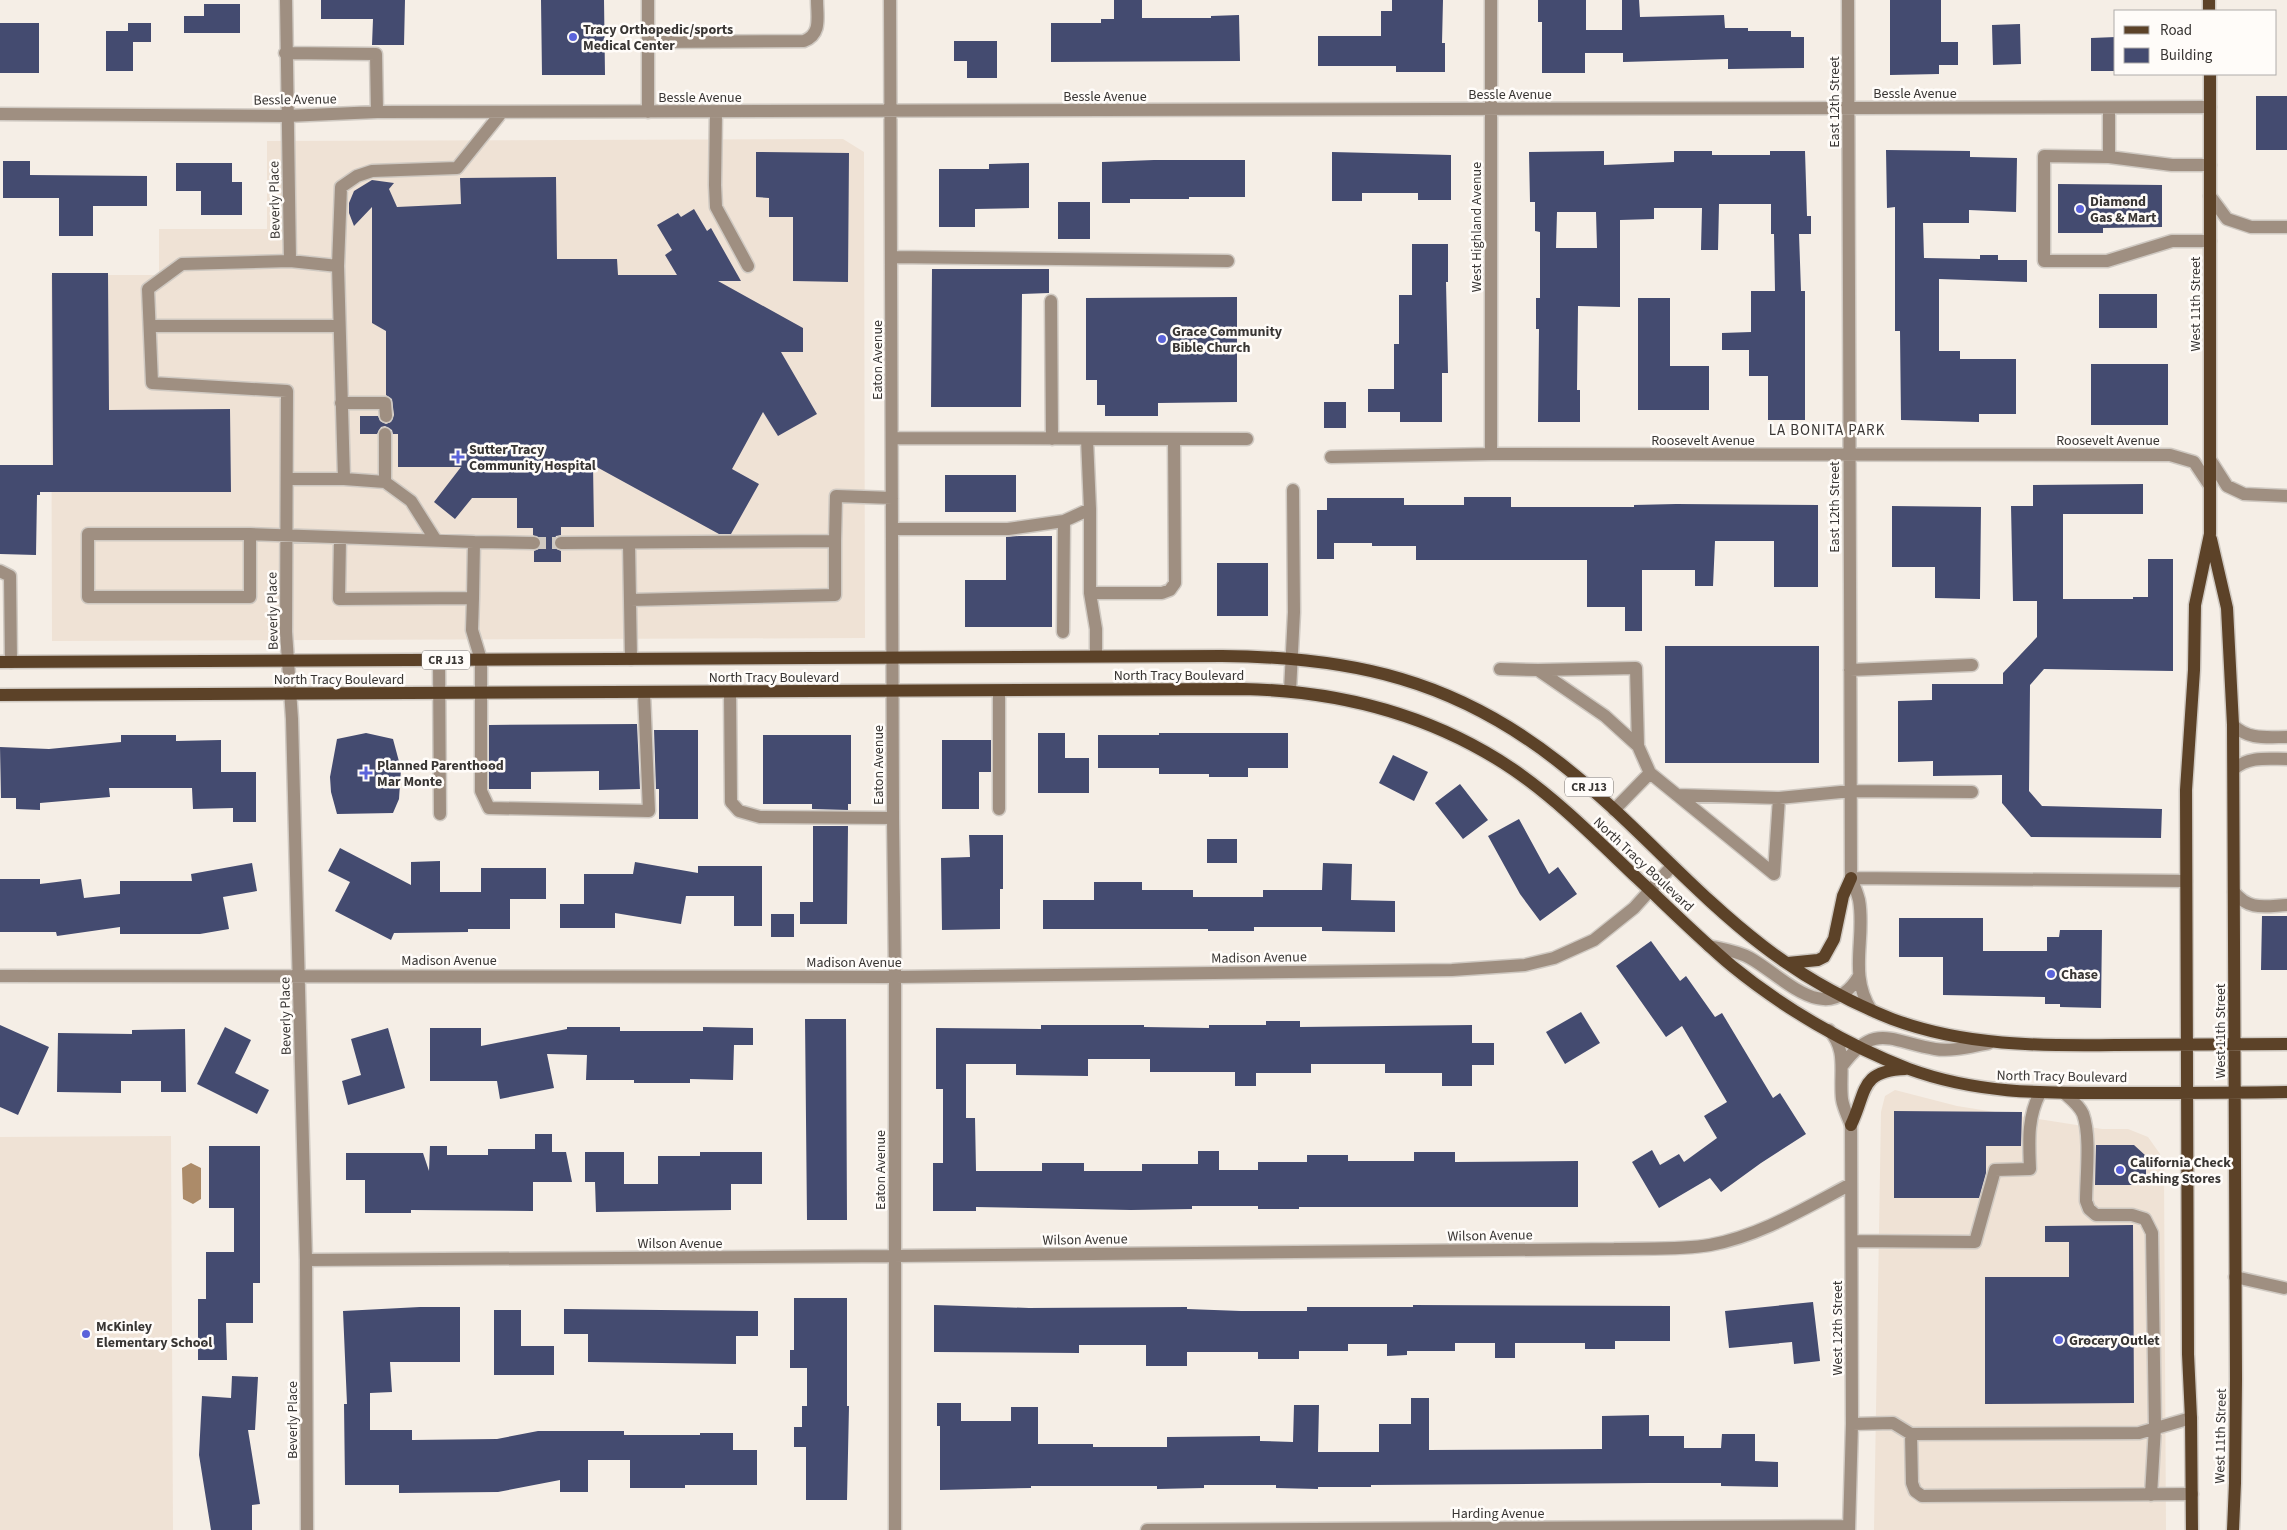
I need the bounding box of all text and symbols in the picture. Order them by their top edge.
legend [2114,10,2277,75]
place label: Tracy Orthopedic/sports Medical Center [583,20,733,56]
text: Road [2160,20,2192,41]
marker: Tracy Orthopedic/sports Medical Center [567,31,579,43]
text: Building [2160,45,2213,66]
street label: East 12th Street [1825,56,1845,148]
street label: Bessle Avenue [1873,84,1957,104]
street label: Bessle Avenue [1468,85,1552,105]
street label: Bessle Avenue [1063,87,1147,107]
street label: Bessle Avenue [658,88,742,108]
street label: Bessle Avenue [253,89,337,111]
street label: Beverly Place [264,161,286,239]
street label: West Highland Avenue [1467,162,1487,292]
place label: Diamond Gas & Mart [2090,192,2157,228]
marker: Diamond Gas & Mart [2074,203,2086,215]
street label: West 11th Street [2186,256,2206,352]
street label: Eaton Avenue [868,320,888,400]
place label: Grace Community Bible Church [1172,322,1283,358]
marker: Grace Community Bible Church [1156,333,1168,345]
district label: LA BONITA PARK [1769,420,1885,441]
street label: Roosevelt Avenue [1651,431,1755,451]
street label: Roosevelt Avenue [2056,431,2160,451]
place label: Sutter Tracy Community Hospital [469,440,596,476]
marker: Sutter Tracy Community Hospital [451,450,465,464]
street label: East 12th Street [1825,461,1845,553]
street label: Beverly Place [262,572,284,650]
road number: CR J13 [422,650,470,670]
street label: North Tracy Boulevard [1114,666,1244,686]
street label: North Tracy Boulevard [709,668,839,688]
street label: North Tracy Boulevard [274,670,404,690]
street label: Eaton Avenue [869,725,889,805]
place label: Planned Parenthood Mar Monte [377,756,504,792]
marker: Planned Parenthood Mar Monte [359,766,373,780]
road number: CR J13 [1565,778,1613,796]
street label: North Tracy Boulevard [1589,813,1698,917]
street label: Madison Avenue [1211,947,1307,969]
street label: Madison Avenue [401,951,497,971]
street label: Madison Avenue [806,953,902,973]
place label: Chase [2061,965,2098,985]
marker: Chase [2045,968,2057,980]
street label: Beverly Place [275,977,297,1055]
street label: West 11th Street [2211,983,2231,1079]
street label: North Tracy Boulevard [1996,1066,2128,1088]
street label: Eaton Avenue [871,1130,891,1210]
place label: California Check Cashing Stores [2130,1153,2231,1189]
marker: California Check Cashing Stores [2114,1164,2126,1176]
street label: Wilson Avenue [1447,1225,1533,1247]
street label: Wilson Avenue [1042,1229,1128,1251]
street label: Wilson Avenue [637,1234,723,1254]
street label: West 12th Street [1828,1280,1848,1376]
place label: McKinley Elementary School [96,1317,212,1353]
marker: McKinley Elementary School [80,1328,92,1340]
place label: Grocery Outlet [2069,1331,2160,1351]
marker: Grocery Outlet [2053,1334,2065,1346]
street label: Beverly Place [283,1381,303,1459]
street label: West 11th Street [2210,1388,2232,1484]
street label: Harding Avenue [1452,1504,1544,1524]

